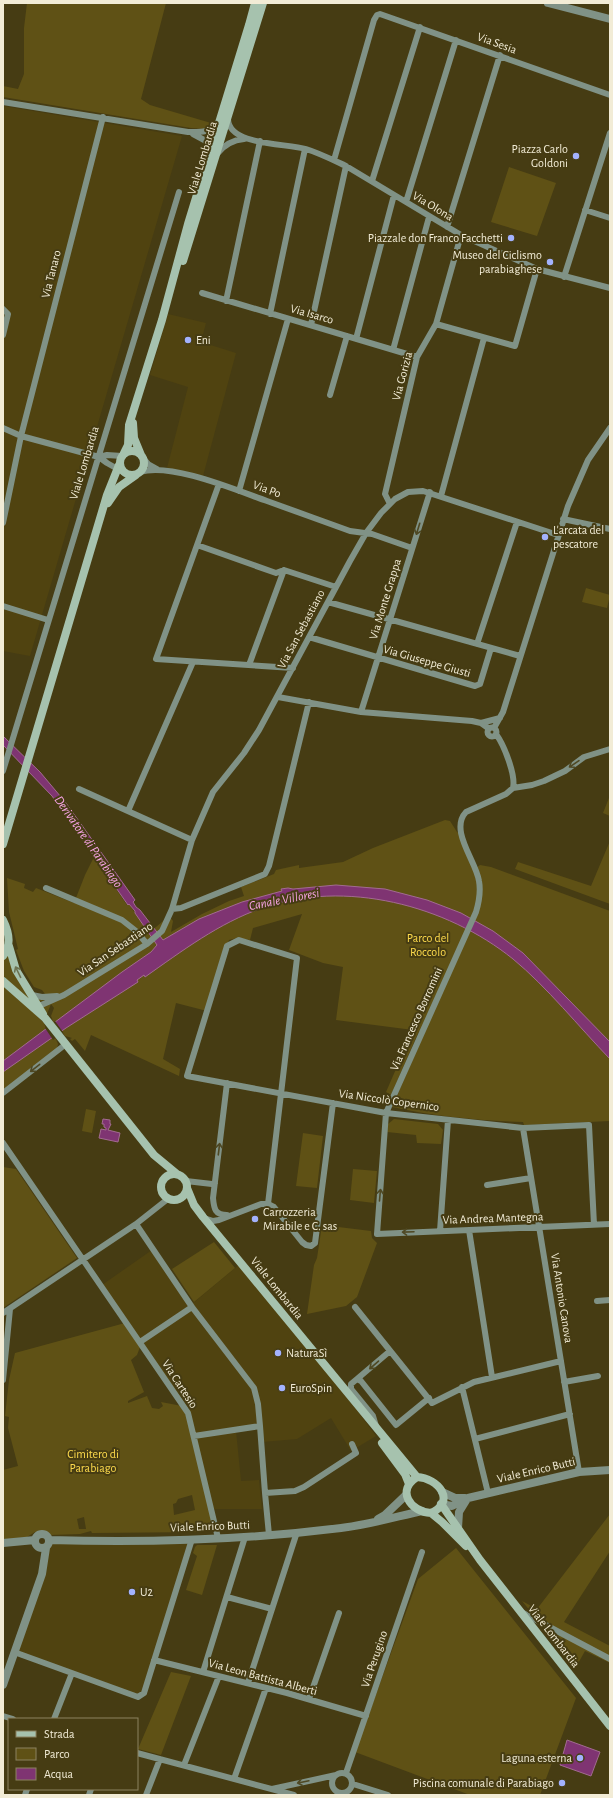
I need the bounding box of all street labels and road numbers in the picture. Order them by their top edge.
street label: Via Sesia [476,30,519,56]
street label: Viale Lombardia [185,119,219,196]
street label: Via Olona [410,189,456,223]
street label: Via Tanaro [39,249,63,299]
street label: Via Isarco [289,302,335,326]
street label: Via Gorizia [390,350,414,402]
street label: Viale Lombardia [67,424,101,501]
street label: Via Po [251,478,283,500]
street label: Via Monte Grappa [367,557,403,641]
street label: Via San Sebastiano [275,587,327,670]
street label: Via Giuseppe Giusti [382,643,472,679]
street label: Via San Sebastiano [75,919,155,978]
street label: Via Francesco Borromini [388,966,444,1072]
street label: Via Niccolò Copernico [338,1087,440,1113]
street label: Via Andrea Mantegna [442,1210,544,1226]
street label: Via Antonio Canova [549,1252,575,1344]
street label: Viale Lombardia [248,1255,306,1322]
street label: Via Cartesio [160,1358,200,1410]
street label: Viale Enrico Butti [496,1455,576,1485]
street label: Viale Enrico Butti [170,1519,250,1533]
street label: Viale Lombardia [526,1602,582,1670]
street label: Via Perugino [359,1629,389,1689]
street label: Via Leon Battista Alberti [207,1657,319,1697]

